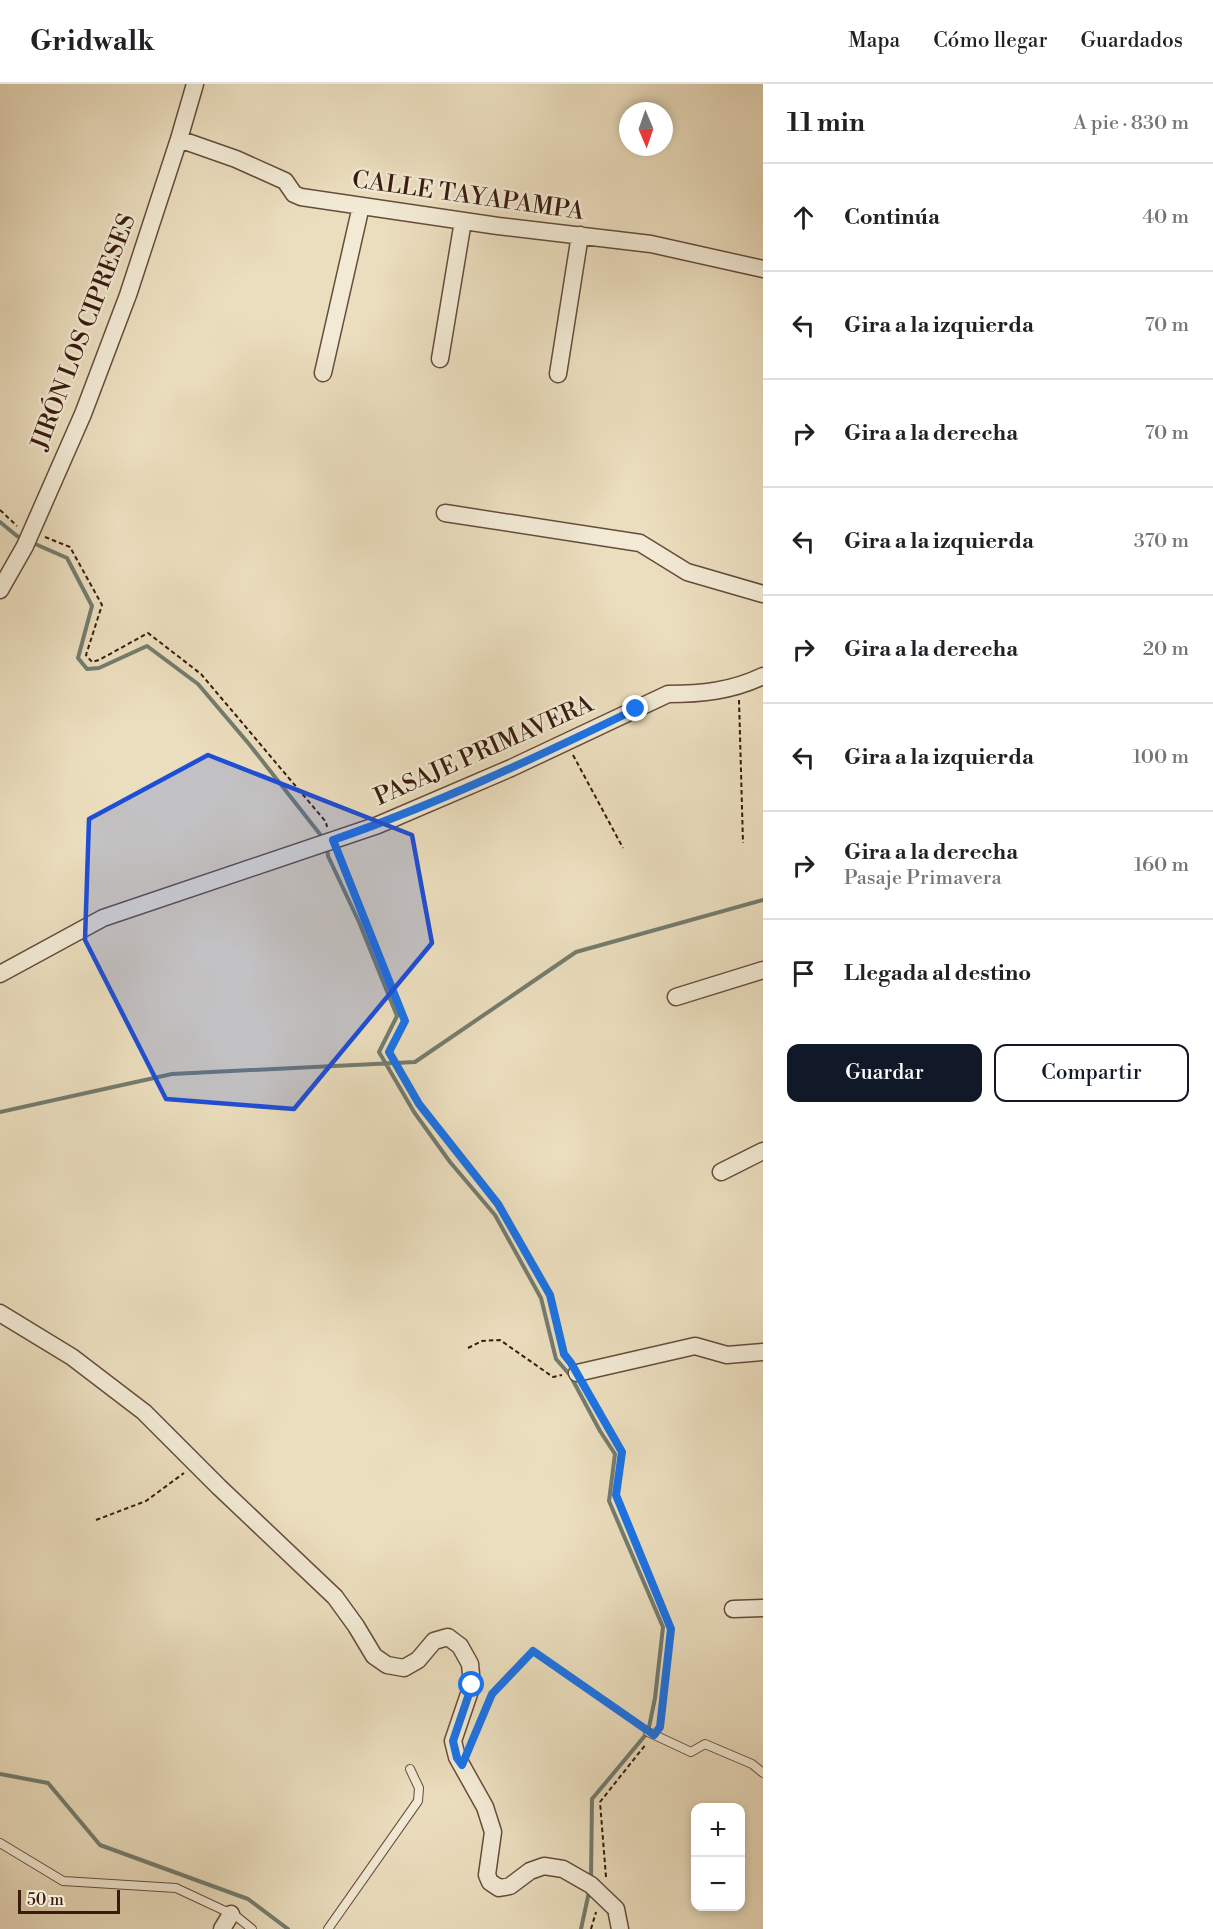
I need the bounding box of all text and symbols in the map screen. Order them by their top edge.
text: Gridwalk [30,24,154,59]
text: Mapa [848,28,900,54]
text: Cómo llegar [933,28,1048,54]
text: Guardados [1081,28,1183,54]
north arrow [619,102,673,156]
text: 11 min [787,107,865,139]
text: A pie · 830 m [1073,111,1189,136]
street label: CALLE TAYAPAMPA [350,165,586,227]
icon: ahead [787,201,820,234]
text: Continúa [844,204,940,231]
text: 40 m [1142,205,1189,230]
street label: JIRÓN LOS CIPRESES [23,209,143,455]
icon: left [787,309,820,342]
text: Gira a la izquierda [844,312,1034,339]
text: 70 m [1145,313,1189,338]
icon: right [787,417,820,450]
text: Gira a la derecha [844,420,1018,447]
text: 70 m [1145,421,1189,446]
icon: left [787,525,820,558]
text: Gira a la izquierda [844,528,1034,555]
text: 370 m [1134,529,1189,554]
icon: right [787,633,820,666]
text: Gira a la derecha [844,636,1018,663]
text: 20 m [1143,637,1189,662]
street label: PASAJE PRIMAVERA [370,689,599,813]
route end [622,695,648,721]
icon: left [787,741,820,774]
text: Gira a la izquierda [844,744,1034,771]
text: 100 m [1133,745,1189,770]
text: Gira a la derecha [844,839,1018,866]
icon: right [787,849,820,882]
text: 160 m [1134,853,1189,878]
text: Pasaje Primavera [844,866,1002,891]
icon: arrive [787,957,820,990]
text: Llegada al destino [844,960,1031,987]
button: Guardar [787,1044,982,1102]
button: Compartir [994,1044,1189,1102]
route start [458,1671,484,1697]
map controls [691,1803,745,1911]
button: + [691,1803,745,1857]
button: − [691,1857,745,1911]
scale bar [18,1887,120,1914]
text: 50 m [27,1890,64,1910]

